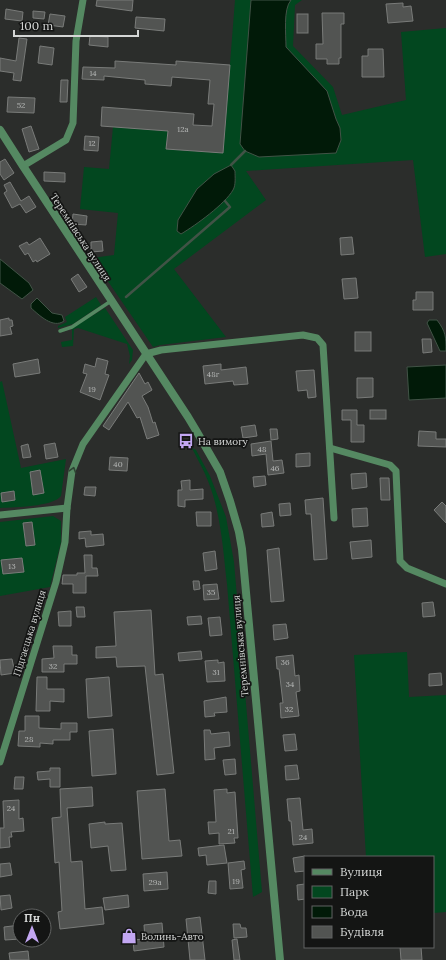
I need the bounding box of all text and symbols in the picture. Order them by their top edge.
scale bar [14,12,138,38]
text: 100 m [20,18,53,33]
house number: 14 [89,68,97,78]
house number: 52 [17,100,25,110]
house number: 12а [177,124,189,134]
house number: 12 [88,138,96,148]
street label: Теремнівська вулиця [47,191,114,284]
house number: 48г [207,369,220,379]
house number: 19 [88,384,96,394]
bus stop icon: На вимогу [177,432,195,450]
place label: На вимогу [198,435,249,448]
house number: 48 [258,444,267,454]
house number: 40 [113,459,123,469]
house number: 46 [271,463,280,473]
one-way arrow [68,467,77,474]
house number: 13 [8,561,16,571]
house number: 35 [207,587,215,597]
street label: Підгаєцька вулиця [10,588,49,678]
street label: Теремнівська вулиця [230,595,251,697]
house number: 36 [280,657,290,667]
house number: 32 [49,661,57,671]
house number: 31 [212,667,220,677]
house number: 34 [286,679,295,689]
house number: 32 [285,704,293,714]
house number: 28 [25,734,34,744]
house number: 24 [7,803,16,813]
house number: 21 [227,826,235,836]
house number: 24 [299,832,308,842]
legend [304,856,434,948]
text: Вулиця [340,864,382,879]
house number: 19 [232,876,240,886]
house number: 29а [148,877,162,887]
text: Парк [340,884,369,899]
text: Вода [340,904,368,919]
north arrow [12,908,52,948]
text: Пн [24,911,40,925]
text: Будівля [340,924,384,939]
shop icon: Волинь-Авто [120,927,138,945]
place label: Волинь-Авто [141,930,204,943]

